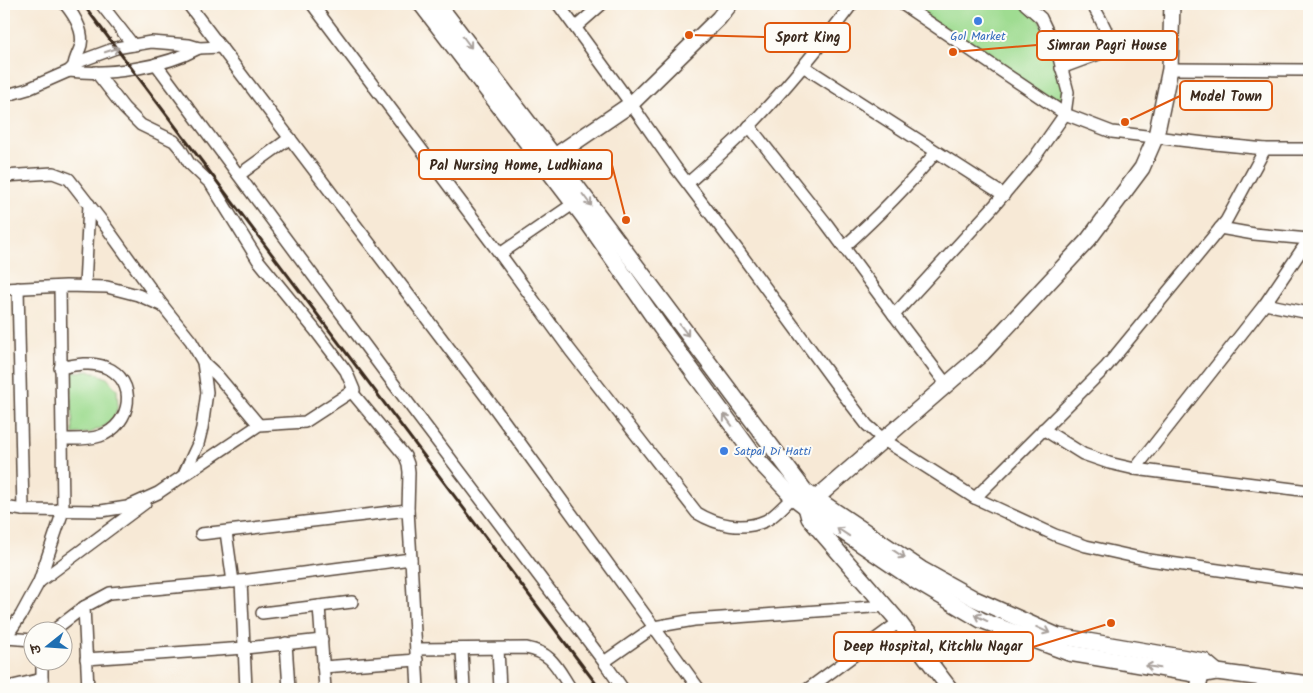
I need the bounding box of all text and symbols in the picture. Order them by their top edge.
marker: Gol Market [972,15,984,27]
callout: Sport King [765,23,850,52]
text: Sport King [776,27,841,49]
place label: Gol Market [950,27,1006,46]
callout: Simran Pagri House [1037,31,1177,60]
text: Simran Pagri House [1047,35,1167,57]
one-way arrow [462,36,473,49]
one-way arrow [104,45,120,54]
callout: Model Town [1180,81,1272,110]
text: Model Town [1190,86,1262,108]
callout: Pal Nursing Home, Ludhiana [419,150,612,179]
text: Pal Nursing Home, Ludhiana [429,155,603,177]
one-way arrow [582,193,592,207]
one-way arrow [679,323,689,337]
one-way arrow [723,413,733,427]
place label: Satpal Di Hatti [734,442,812,461]
marker: Satpal Di Hatti [718,445,730,457]
one-way arrow [836,527,850,537]
one-way arrow [892,549,906,559]
one-way arrow [973,613,988,623]
north arrow [22,620,72,670]
one-way arrow [1035,625,1050,635]
callout: Deep Hospital, Kitchlu Nagar [834,632,1033,661]
text: Deep Hospital, Kitchlu Nagar [843,636,1024,658]
text: उ [24,639,48,657]
one-way arrow [1145,661,1161,671]

